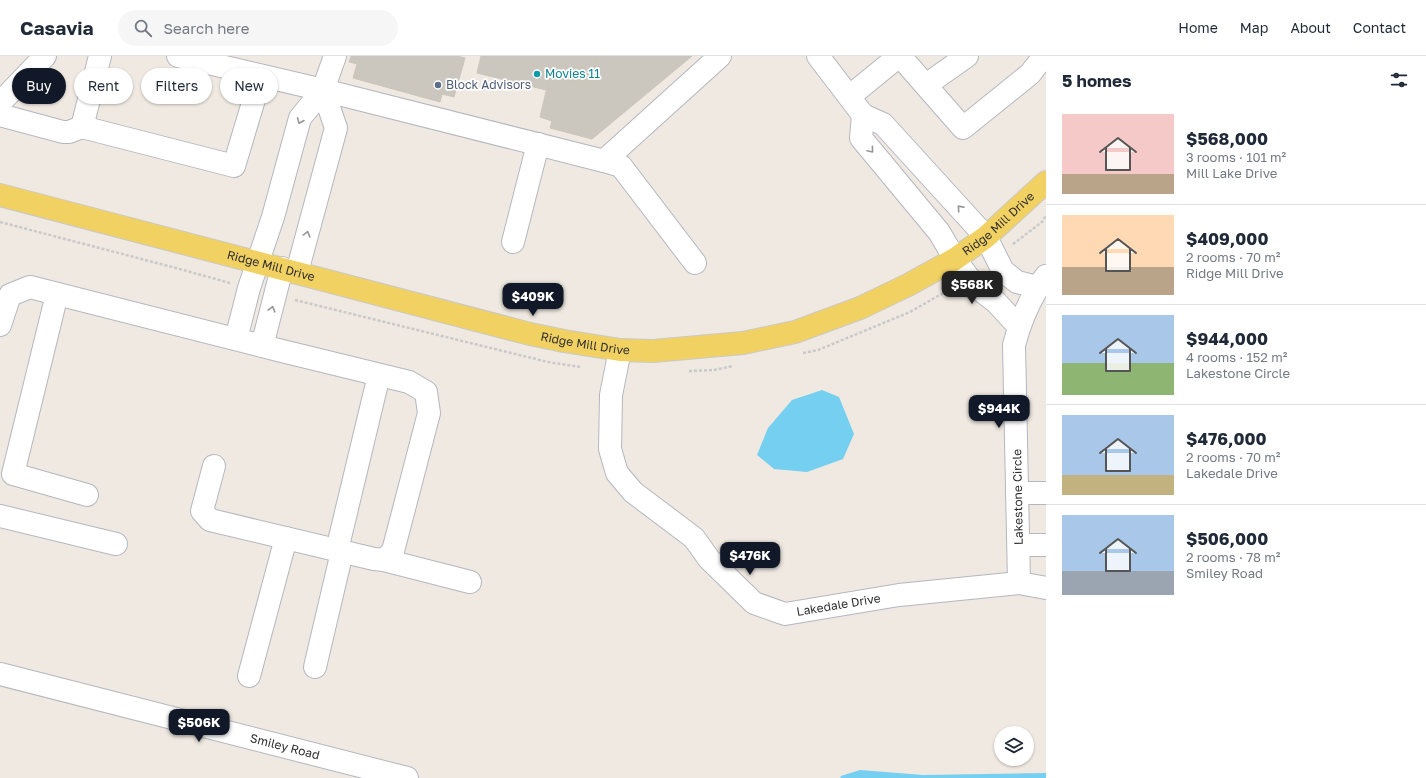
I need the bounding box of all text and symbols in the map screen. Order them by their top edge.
search box [118,10,398,46]
text: Casavia [20,16,94,39]
icon: search [132,17,154,39]
text: Search here [164,19,249,37]
text: Home [1178,19,1218,36]
text: Map [1240,19,1268,36]
text: About [1290,19,1331,36]
text: Contact [1353,19,1406,36]
place label: Movies 11 [545,66,600,81]
chip: Buy [12,68,66,104]
chip: Rent [74,68,133,104]
chip: Filters [141,68,212,104]
chip: New [220,68,278,104]
marker: Movies 11 [532,69,542,79]
icon: filters [1388,69,1410,91]
text: 5 homes [1062,70,1132,91]
place label: Block Advisors [446,77,531,92]
marker: Block Advisors [433,80,443,90]
one-way arrow [297,117,305,125]
text: $568,000 [1186,128,1268,149]
icon: home [1094,130,1142,178]
one-way arrow [867,146,874,153]
text: 3 rooms · 101 m² [1186,149,1286,165]
text: Mill Lake Drive [1186,165,1277,181]
street label: Ridge Mill Drive [959,189,1037,258]
one-way arrow [958,206,965,213]
text: $409,000 [1186,228,1268,249]
one-way arrow [302,231,311,238]
icon: home [1094,231,1142,279]
street label: Ridge Mill Drive [225,247,317,284]
text: 2 rooms · 70 m² [1186,249,1281,265]
text: Ridge Mill Drive [1186,265,1284,281]
pin: $568K [944,271,1000,305]
text: $568K [951,276,993,292]
pin: $409K [505,283,561,317]
text: $409K [512,288,554,304]
one-way arrow [267,305,276,312]
street label: Ridge Mill Drive [539,328,630,357]
text: $944,000 [1186,328,1268,349]
icon: home [1094,331,1142,379]
text: 4 rooms · 152 m² [1186,349,1287,365]
text: Lakestone Circle [1186,365,1290,381]
pin: $944K [971,395,1027,429]
text: $944K [978,400,1020,416]
text: $476,000 [1186,428,1267,449]
icon: home [1094,431,1142,479]
street label: Lakestone Circle [1009,449,1026,545]
text: 2 rooms · 70 m² [1186,449,1281,465]
text: Lakedale Drive [1186,465,1278,481]
text: $506,000 [1186,528,1268,549]
icon: home [1094,531,1142,579]
pin: $476K [722,542,778,576]
text: $476K [729,547,771,563]
text: 2 rooms · 78 m² [1186,549,1280,565]
text: Smiley Road [1186,565,1263,581]
street label: Lakedale Drive [795,590,882,619]
pin: $506K [171,709,227,743]
text: $506K [178,714,220,730]
map controls [994,726,1034,766]
button: layers [994,726,1034,766]
street label: Smiley Road [249,730,321,762]

